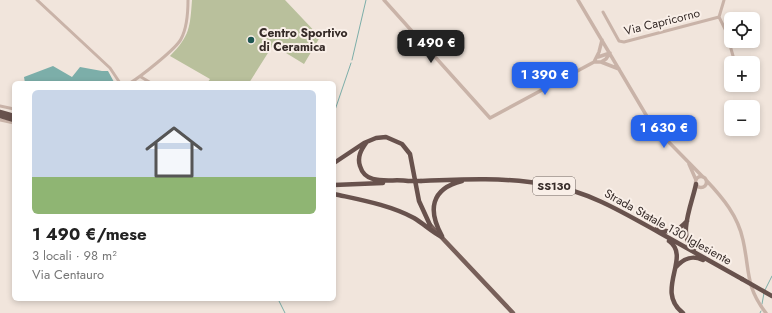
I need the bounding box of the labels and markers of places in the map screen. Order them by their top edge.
place label: Centro Sportivo di Ceramica [259,24,348,56]
pin: 1 490 € [394,30,468,64]
marker: Centro Sportivo di Ceramica [246,35,256,45]
pin: 1 390 € [508,62,582,96]
pin: 1 630 € [627,115,701,149]

